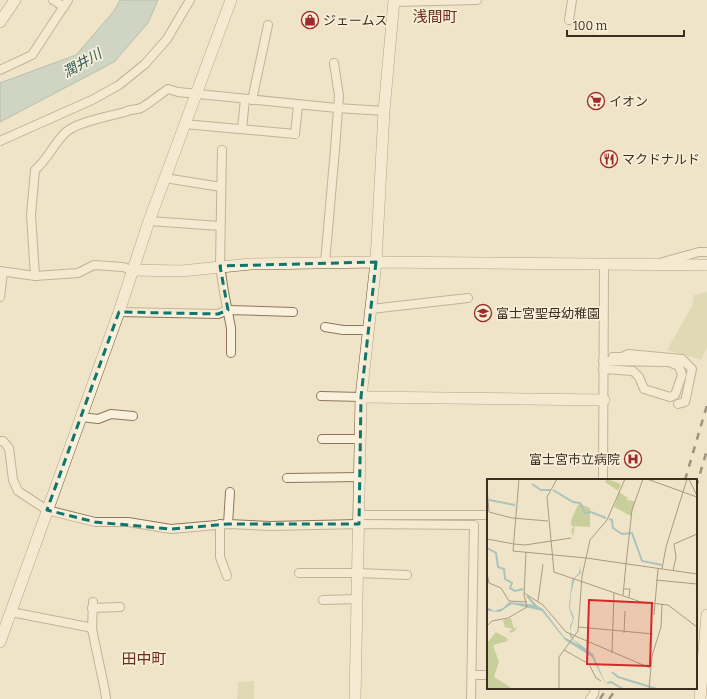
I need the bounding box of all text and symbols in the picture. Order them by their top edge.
district label: 浅間町 [412,8,458,26]
shop icon: ジェームス [300,10,320,30]
scale bar [567,12,684,38]
place label: ジェームス [323,13,388,28]
text: 100 m [573,19,608,33]
water label: 潤井川 [60,45,106,81]
supermarket icon: イオン [586,91,606,111]
place label: イオン [609,94,648,109]
restaurant icon: マクドナルド [599,149,619,169]
place label: マクドナルド [622,152,700,167]
school or university icon: 富士宮聖母幼稚園 [473,303,493,323]
place label: 富士宮聖母幼稚園 [496,306,600,321]
hospital icon: 富士宮市立病院 [623,449,643,469]
place label: 富士宮市立病院 [529,452,620,467]
inset map [487,479,697,689]
district label: 田中町 [121,650,167,668]

